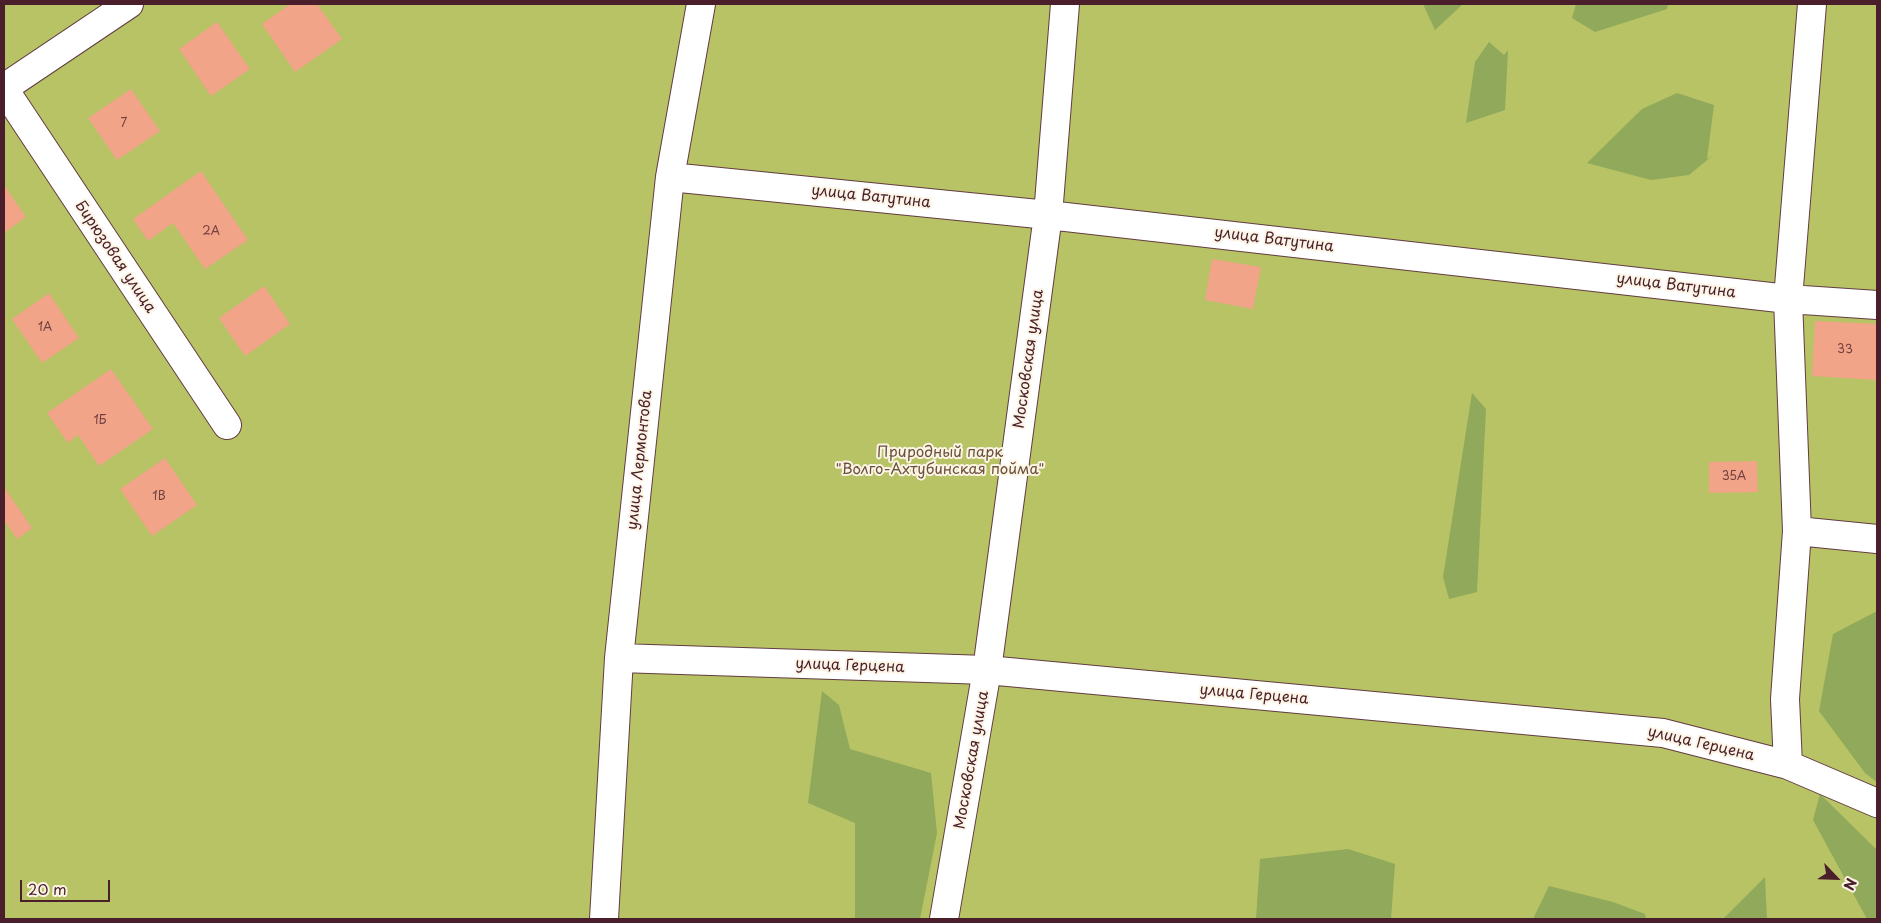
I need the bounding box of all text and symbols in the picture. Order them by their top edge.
house number: 7 [121,117,127,131]
street label: улица Ватутина [810,182,932,212]
street label: Бирюзовая улица [71,197,159,317]
street label: улица Ватутина [1213,224,1335,256]
house number: 2А [202,225,220,239]
street label: улица Ватутина [1615,270,1737,302]
street label: Московская улица [1010,288,1048,430]
house number: 1А [38,321,52,335]
house number: 33 [1837,343,1853,357]
street label: улица Лермонтова [624,389,656,531]
house number: 1Б [93,414,107,428]
park label: Природный парк "Волго-Ахтубинская пойма" [836,444,1044,479]
house number: 35А [1722,470,1746,484]
house number: 1В [152,490,166,504]
street label: улица Герцена [795,655,905,677]
street label: улица Герцена [1199,681,1309,709]
street label: Московская улица [951,689,993,831]
street label: улица Герцена [1646,723,1756,765]
north arrow [1811,853,1861,903]
scale bar [22,870,112,902]
text: N [1838,875,1862,894]
text: 20 m [28,877,67,900]

